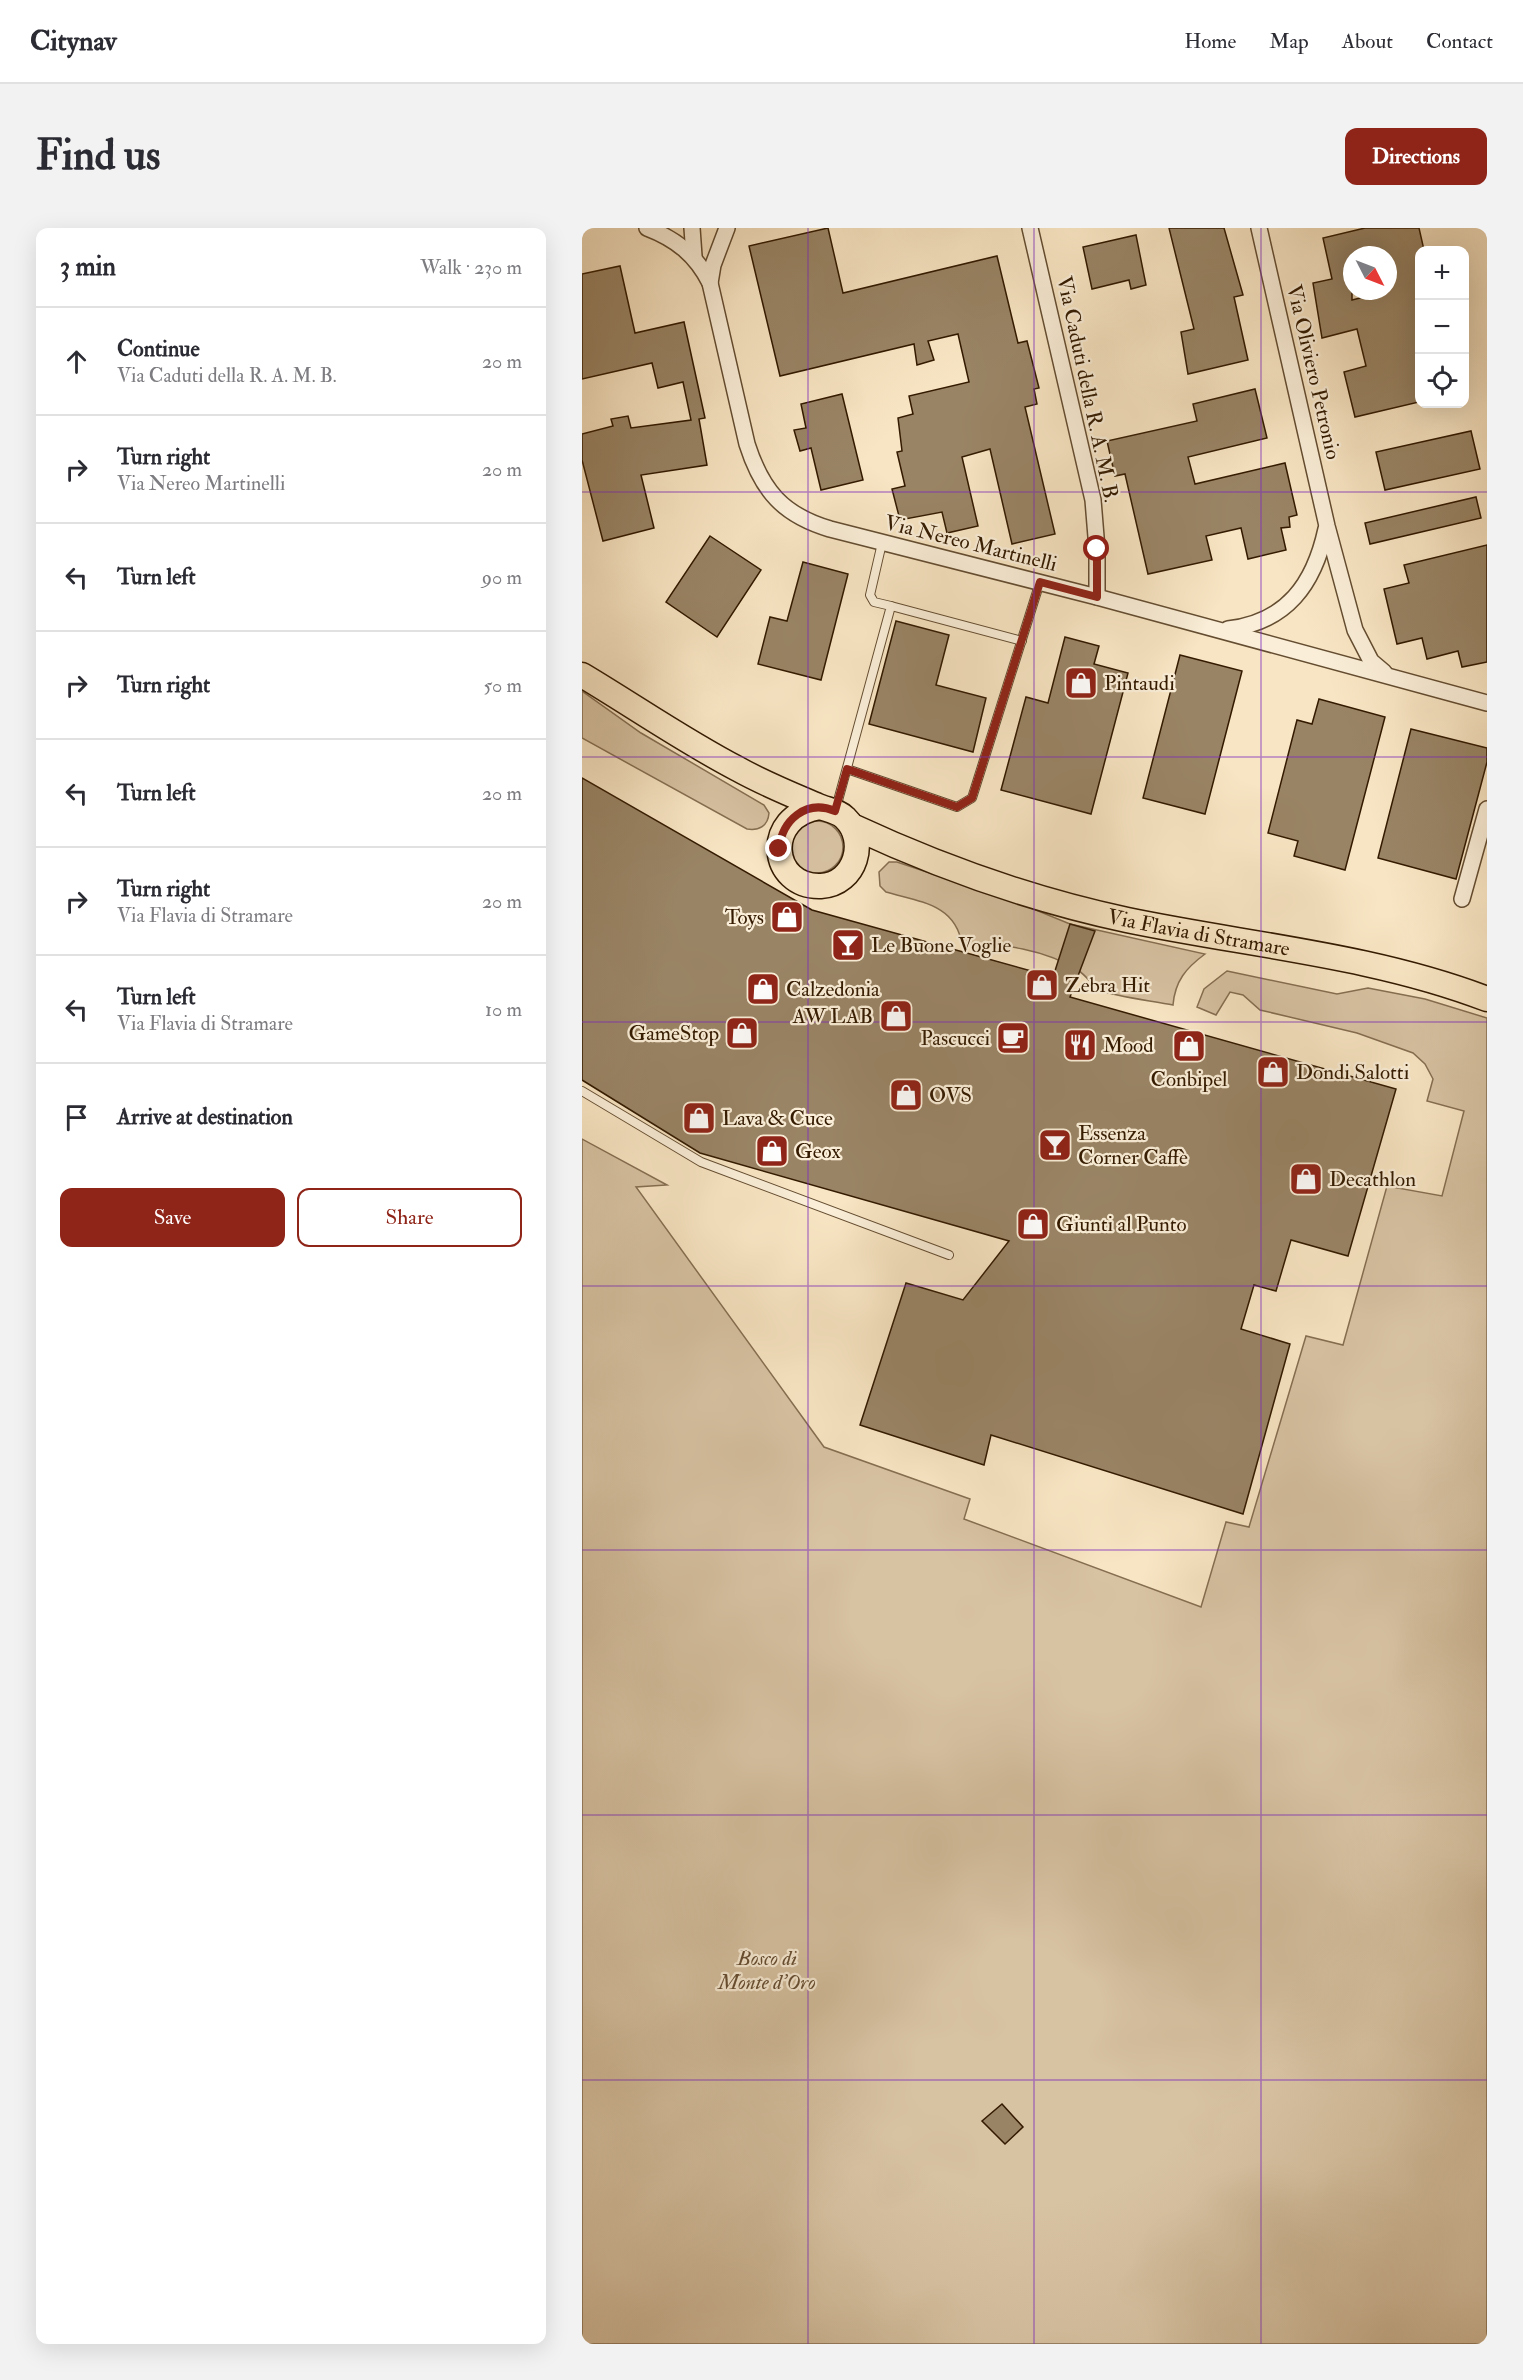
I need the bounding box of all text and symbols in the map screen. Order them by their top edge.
text: Citynav [30,24,117,59]
text: Home [1184,28,1236,55]
text: Map [1269,28,1309,55]
text: About [1342,28,1393,55]
text: Contact [1426,28,1493,55]
button: Directions [1345,128,1487,185]
text: Find us [36,130,160,182]
north arrow [1343,246,1397,300]
map controls [1415,246,1469,408]
button: + [1415,246,1469,300]
text: 3 min [60,251,116,283]
text: Walk · 230 m [420,255,522,280]
street label: Via Caduti della R. A. M. B. [1050,274,1125,505]
street label: Via Oliviero Petronio [1280,282,1347,462]
button: − [1415,300,1469,354]
text: Continue [117,335,200,363]
icon: ahead [60,345,93,378]
text: 20 m [482,349,522,374]
button: locate [1415,354,1469,408]
text: Via Caduti della R. A. M. B. [117,363,337,388]
text: Turn right [117,443,210,471]
icon: right [60,453,93,486]
text: 20 m [482,457,522,482]
text: Via Nereo Martinelli [117,471,285,496]
street label: Via Nereo Martinelli [882,509,1060,578]
route start [1083,535,1109,561]
icon: left [60,561,93,594]
text: Turn left [117,563,196,591]
text: 90 m [482,565,522,590]
shop icon: Pintaudi [1063,665,1099,701]
icon: right [60,669,93,702]
place label: Pintaudi [1104,670,1175,697]
text: Turn right [117,671,210,699]
text: 50 m [483,673,522,698]
icon: left [60,777,93,810]
text: Turn left [117,779,196,807]
text: 20 m [482,781,522,806]
route end [765,835,791,861]
text: Turn right [117,875,210,903]
icon: right [60,885,93,918]
text: 20 m [482,889,522,914]
shop icon: Toys [769,899,805,935]
text: Via Flavia di Stramare [117,903,293,928]
street label: Via Flavia di Stramare [1105,903,1292,963]
place label: Toys [725,904,764,931]
bar icon: Le Buone Voglie [830,927,866,963]
place label: Le Buone Voglie [871,932,1012,959]
shop icon: Zebra Hit [1024,967,1060,1003]
shop icon: Calzedonia [745,971,781,1007]
place label: Zebra Hit [1065,972,1150,999]
place label: Calzedonia [786,976,880,1003]
text: Turn left [117,983,196,1011]
icon: left [60,993,93,1026]
text: 10 m [485,997,522,1022]
shop icon: AW LAB [878,998,914,1034]
place label: AW LAB [791,1003,873,1030]
text: Via Flavia di Stramare [117,1011,293,1036]
shop icon: GameStop [724,1015,760,1051]
place label: GameStop [629,1020,719,1047]
cafe icon: Pascucci [995,1020,1031,1056]
place label: Pascucci [921,1025,990,1052]
restaurant icon: Mood [1062,1027,1098,1063]
shop icon: Conbipel [1171,1028,1207,1064]
place label: Mood [1103,1032,1154,1059]
shop icon: Dondi Salotti [1255,1054,1291,1090]
place label: Dondi Salotti [1296,1059,1410,1086]
place label: Conbipel [1151,1066,1228,1093]
shop icon: OVS [888,1077,924,1113]
place label: OVS [929,1082,972,1109]
shop icon: Lava & Cuce [681,1100,717,1136]
icon: arrive [60,1101,93,1134]
text: Arrive at destination [117,1103,293,1131]
place label: Lava & Cuce [722,1105,833,1132]
place label: Essenza Corner Caffè [1078,1120,1188,1171]
bar icon: Essenza Corner Caffè [1037,1127,1073,1163]
shop icon: Geox [754,1133,790,1169]
place label: Geox [795,1138,841,1165]
shop icon: Decathlon [1288,1161,1324,1197]
place label: Decathlon [1329,1166,1416,1193]
button: Save [60,1188,285,1247]
button: Share [297,1188,522,1247]
shop icon: Giunti al Punto [1015,1206,1051,1242]
place label: Giunti al Punto [1056,1211,1187,1238]
park label: Bosco di Monte d'Oro [716,1945,816,1996]

